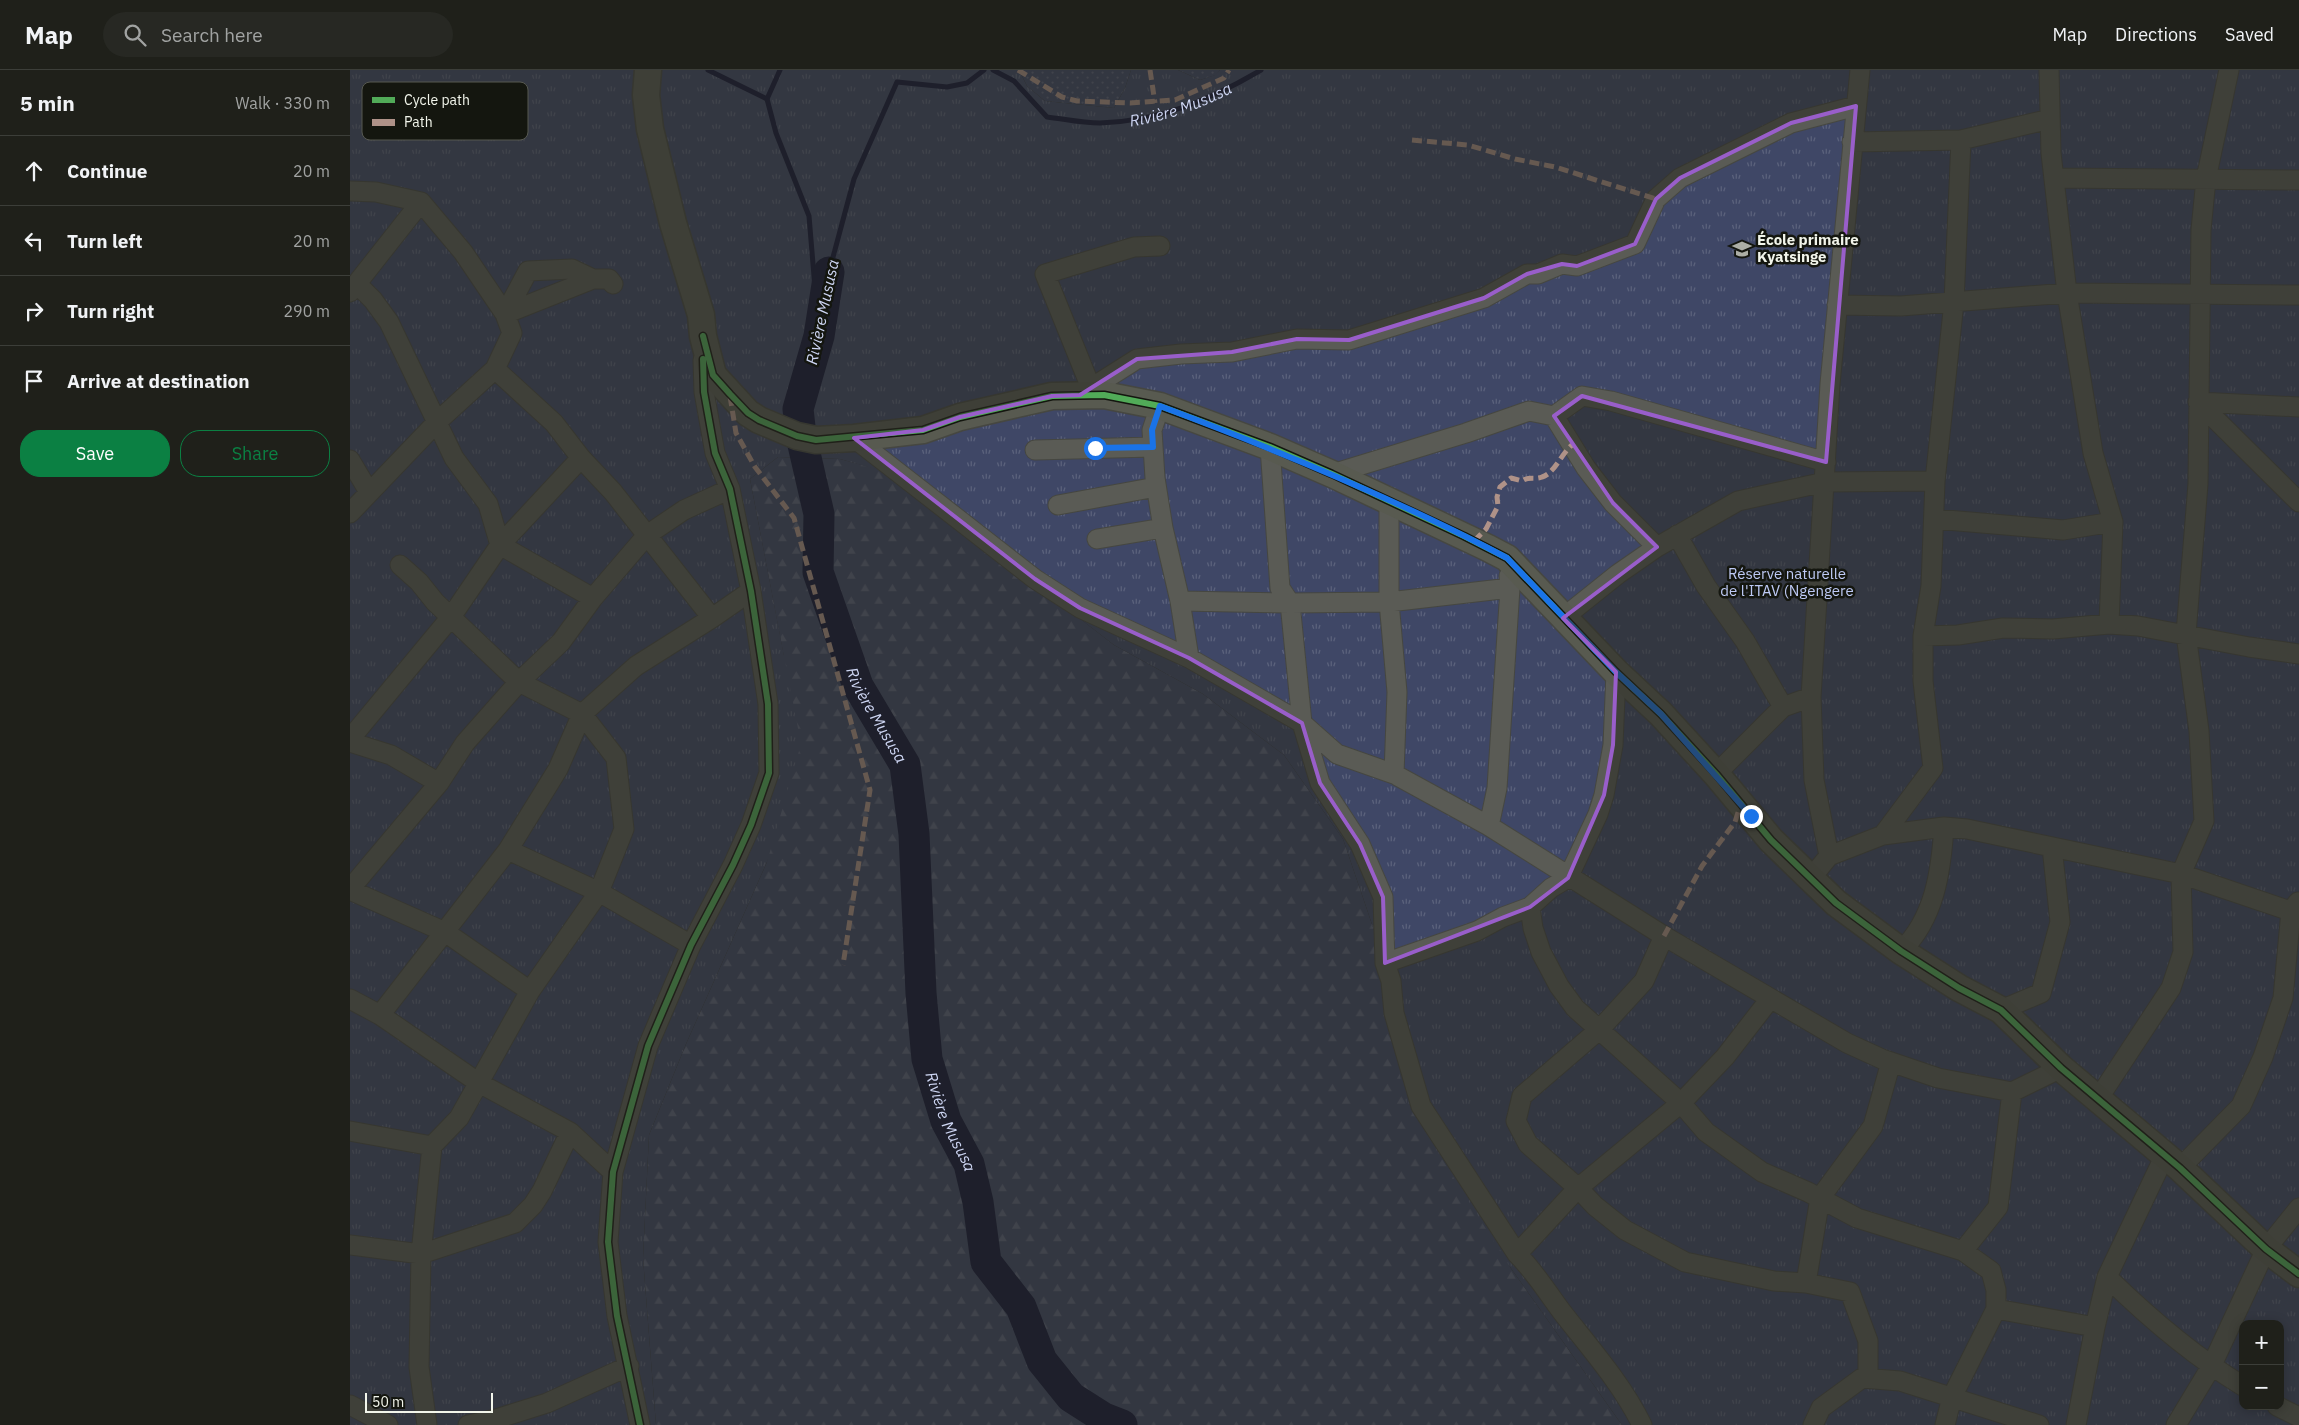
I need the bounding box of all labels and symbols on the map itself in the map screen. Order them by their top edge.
water label: Rivière Mususa [1128,78,1235,130]
legend [362,82,528,140]
text: Cycle path [404,91,470,109]
text: Path [404,113,433,131]
place label: École primaire Kyatsinge [1757,230,1859,266]
school or university icon: École primaire Kyatsinge [1731,238,1753,260]
water label: Rivière Mususa [801,258,843,366]
route start [1084,437,1107,460]
park label: Réserve naturelle de l'ITAV (Ngengere [1720,564,1854,600]
water label: Rivière Mususa [842,664,911,767]
route end [1740,805,1763,828]
water label: Rivière Mususa [921,1069,980,1173]
scale bar [365,1390,492,1413]

